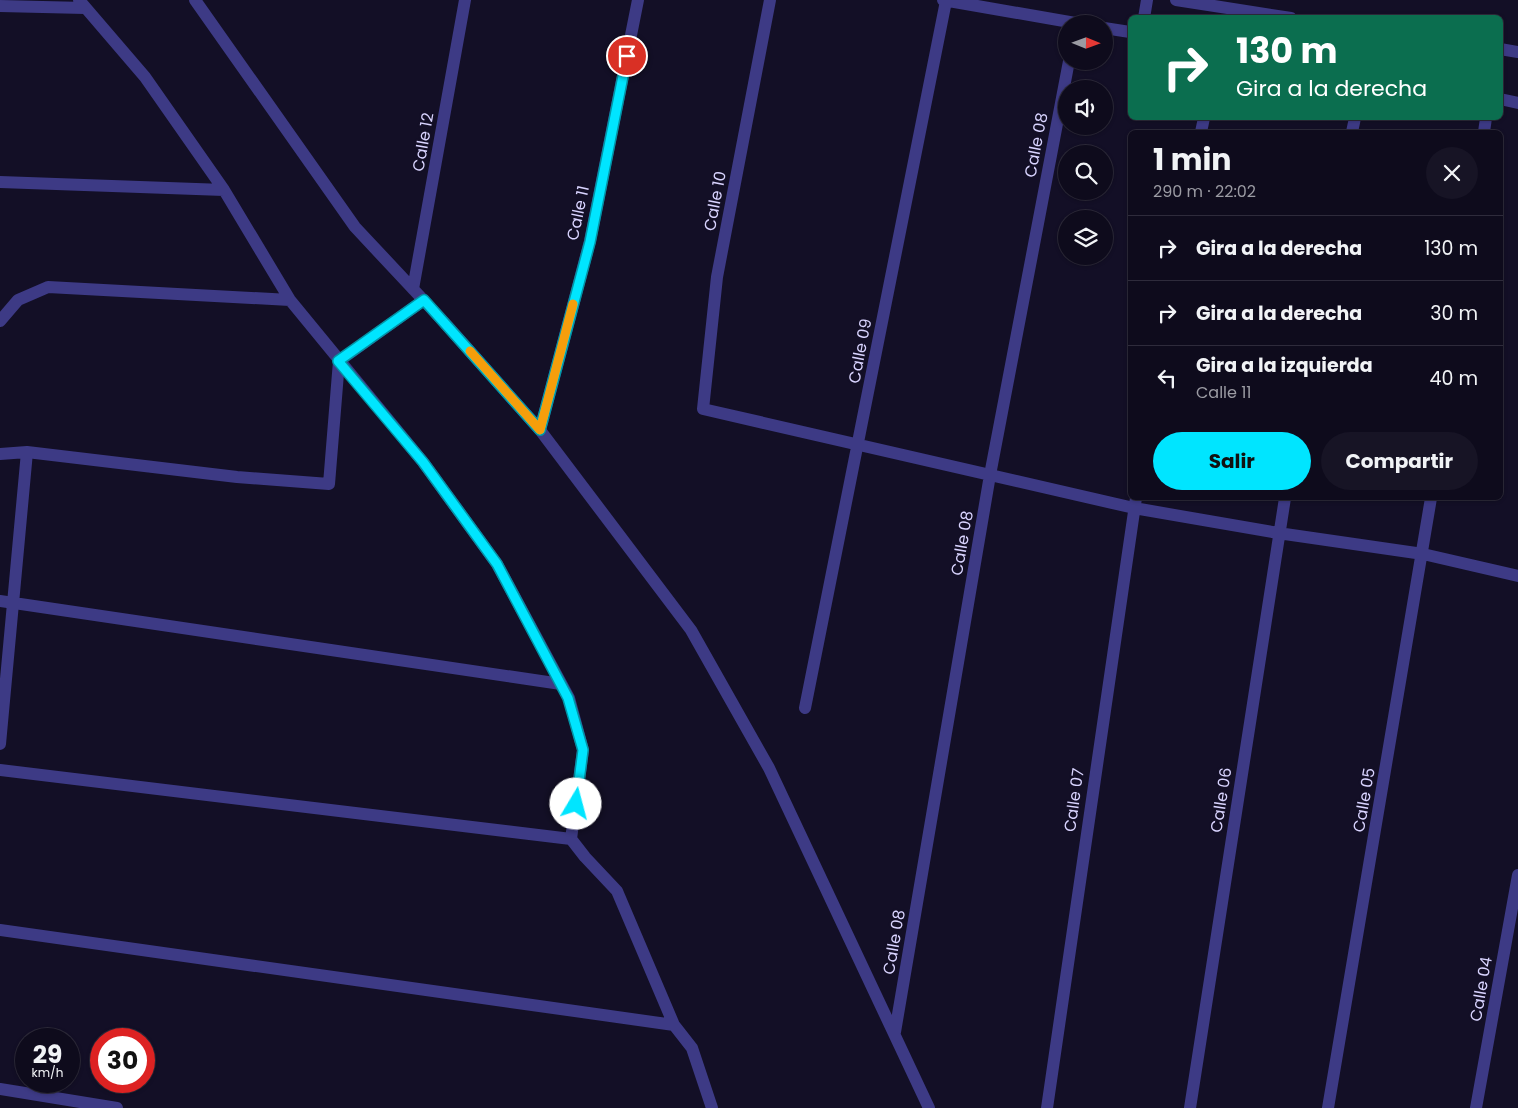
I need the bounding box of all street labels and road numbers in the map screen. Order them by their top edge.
street label: Calle 12 [407,111,439,173]
street label: Calle 08 [1018,111,1054,179]
street label: Calle 10 [698,169,732,233]
street label: Calle 11 [561,183,595,243]
street label: Calle 09 [842,317,878,385]
street label: Calle 08 [945,509,979,577]
street label: Calle 07 [1058,766,1090,833]
street label: Calle 06 [1205,766,1237,834]
street label: Calle 05 [1347,766,1381,834]
street label: Calle 08 [877,908,911,976]
street label: Calle 04 [1464,955,1498,1023]

